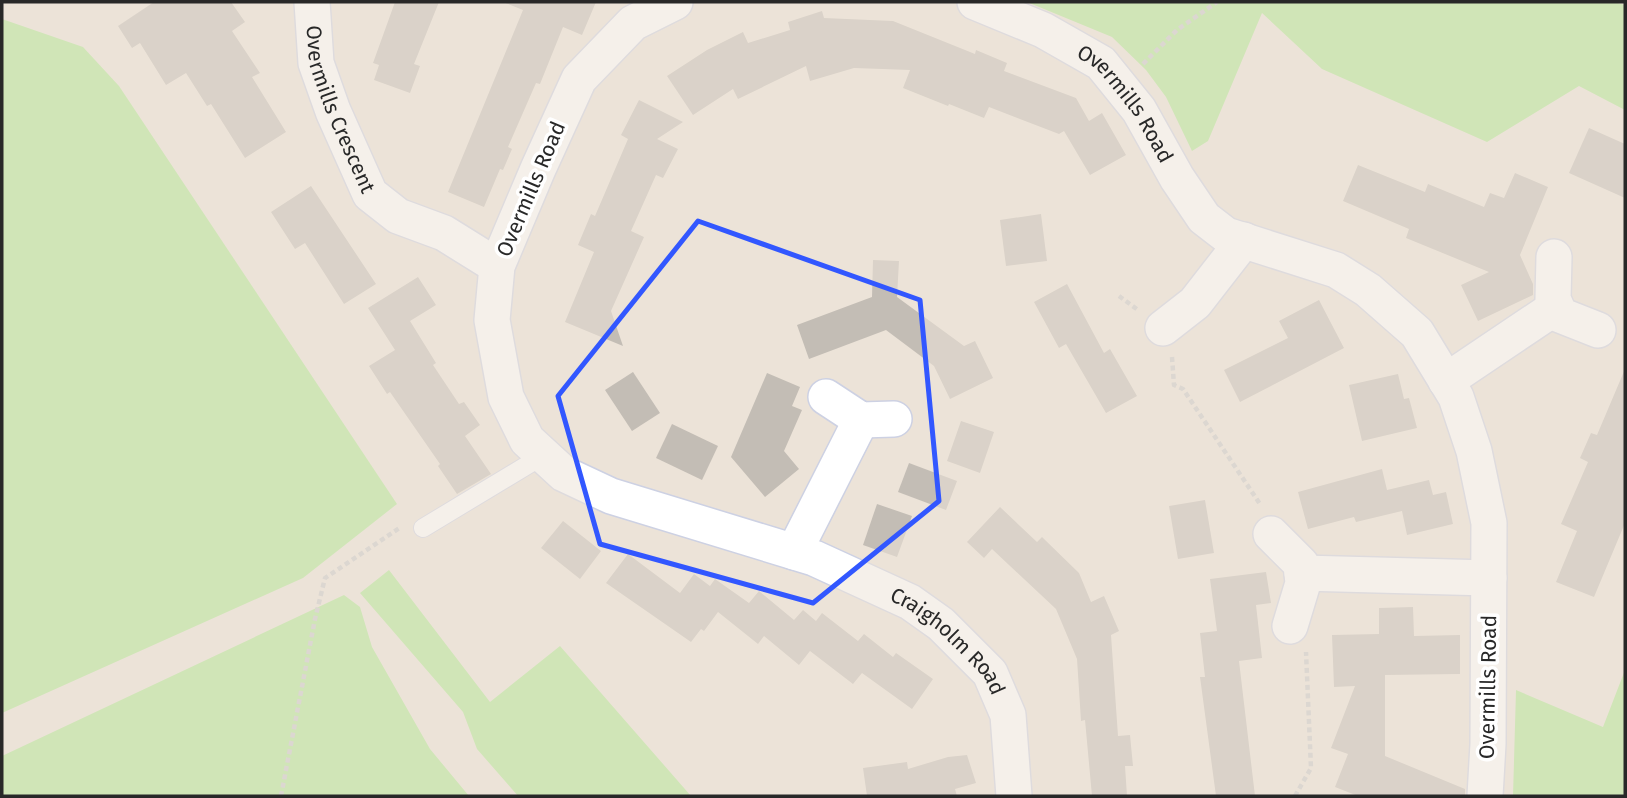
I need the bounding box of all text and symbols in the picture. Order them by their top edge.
street label: Overmills Crescent [301,25,381,198]
street label: Overmills Road [1072,39,1179,167]
street label: Overmills Road [491,117,571,261]
street label: Craigholm Road [886,582,1011,699]
street label: Overmills Road [1474,615,1502,759]

